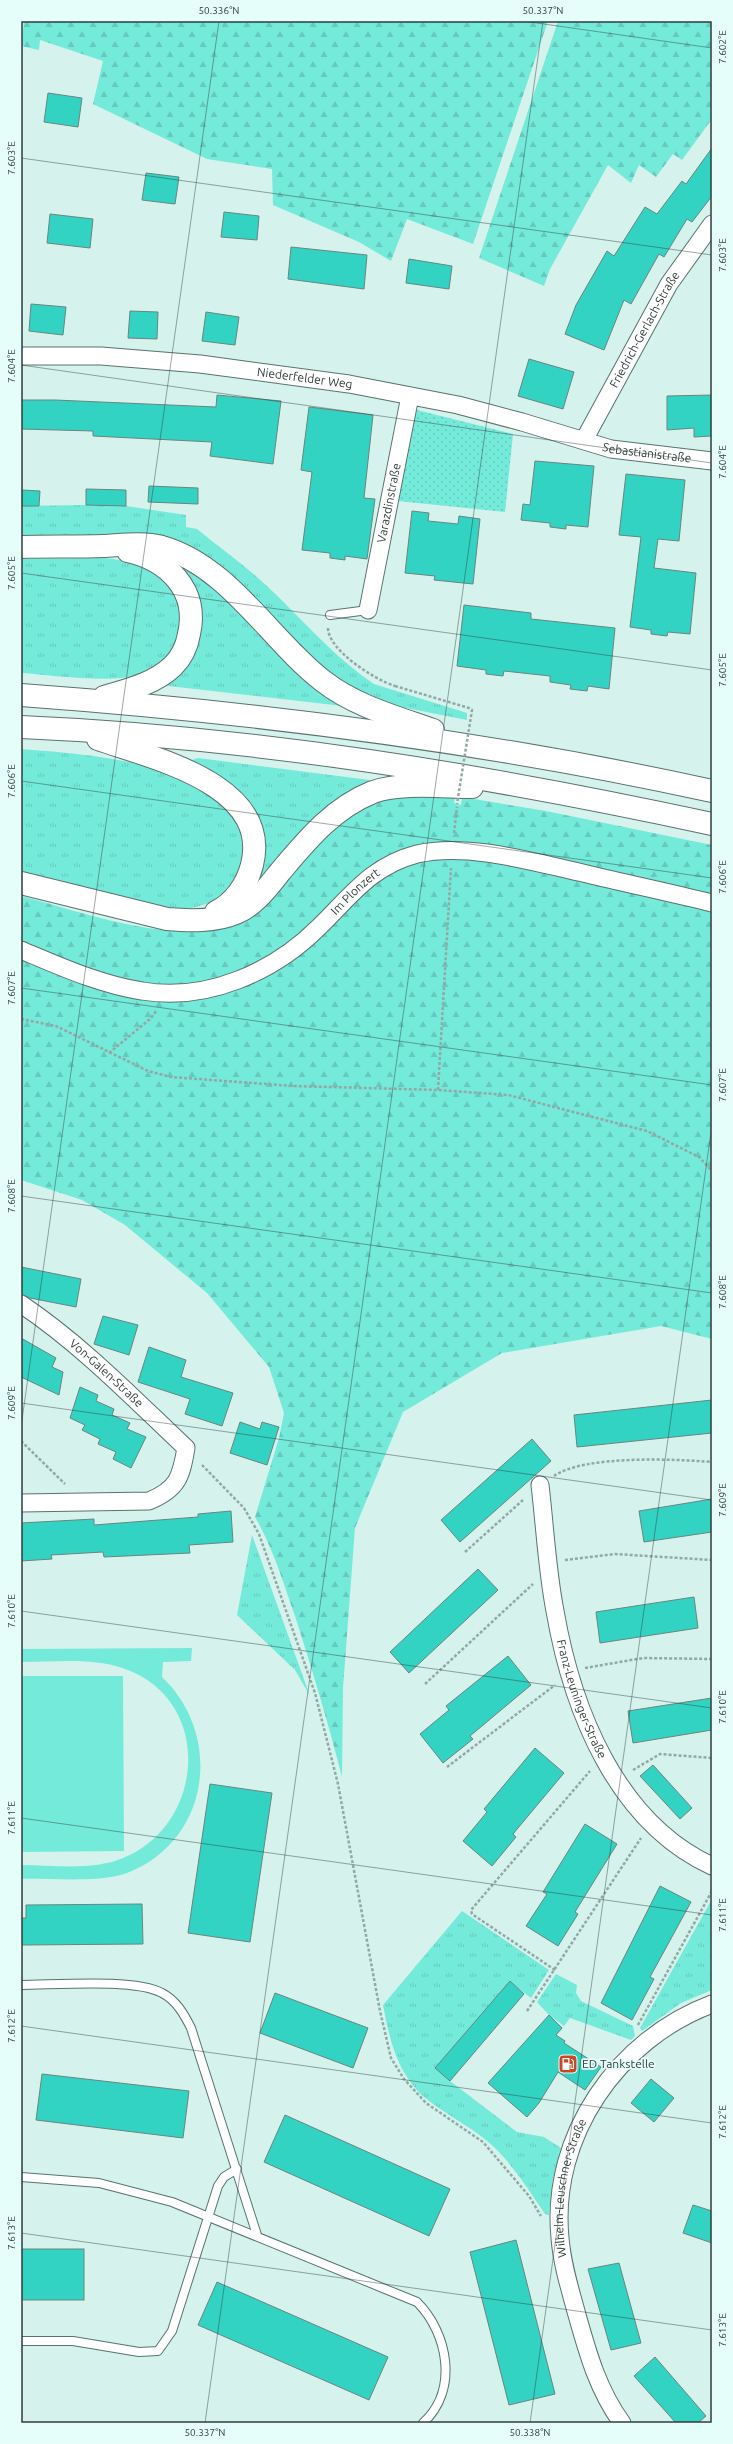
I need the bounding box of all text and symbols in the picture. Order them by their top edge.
text: 50.336°N [198,5,240,16]
text: 50.337°N [522,5,564,16]
text: 7.602°E [717,30,728,64]
text: 7.603°E [6,141,17,175]
text: 7.603°E [717,238,728,272]
street label: Friedrich-Gerlach-Straße [607,269,682,390]
text: 7.604°E [6,349,17,383]
street label: Niederfelder Weg [256,365,353,390]
street label: Sebastianistraße [601,440,692,464]
text: 7.604°E [717,445,728,479]
street label: Varazdinstraße [374,462,403,544]
text: 7.605°E [6,556,17,590]
text: 7.605°E [717,653,728,687]
text: 7.606°E [6,764,17,798]
text: 7.606°E [717,860,728,894]
street label: Im Plonzert [328,865,382,917]
text: 7.607°E [6,971,17,1005]
text: 7.607°E [717,1068,728,1102]
text: 7.608°E [6,1179,17,1213]
text: 7.608°E [717,1275,728,1309]
street label: Von-Galen-Straße [67,1336,146,1409]
text: 7.609°E [6,1386,17,1420]
text: 7.609°E [717,1483,728,1517]
text: 7.610°E [6,1594,17,1628]
street label: Franz-Leuninger-Straße [555,1638,609,1760]
text: 7.610°E [717,1690,728,1724]
text: 7.611°E [6,1801,17,1835]
text: 7.611°E [717,1898,728,1932]
text: 7.612°E [6,2009,17,2043]
fuel station icon: ED Tankstelle [557,2053,579,2075]
place label: ED Tankstelle [582,2057,655,2070]
text: 7.612°E [717,2105,728,2139]
street label: Wilhelm-Leuschner-Straße [552,2116,589,2259]
text: 7.613°E [6,2216,17,2250]
text: 7.613°E [717,2313,728,2347]
text: 50.337°N [184,2427,226,2438]
text: 50.338°N [509,2427,551,2438]

